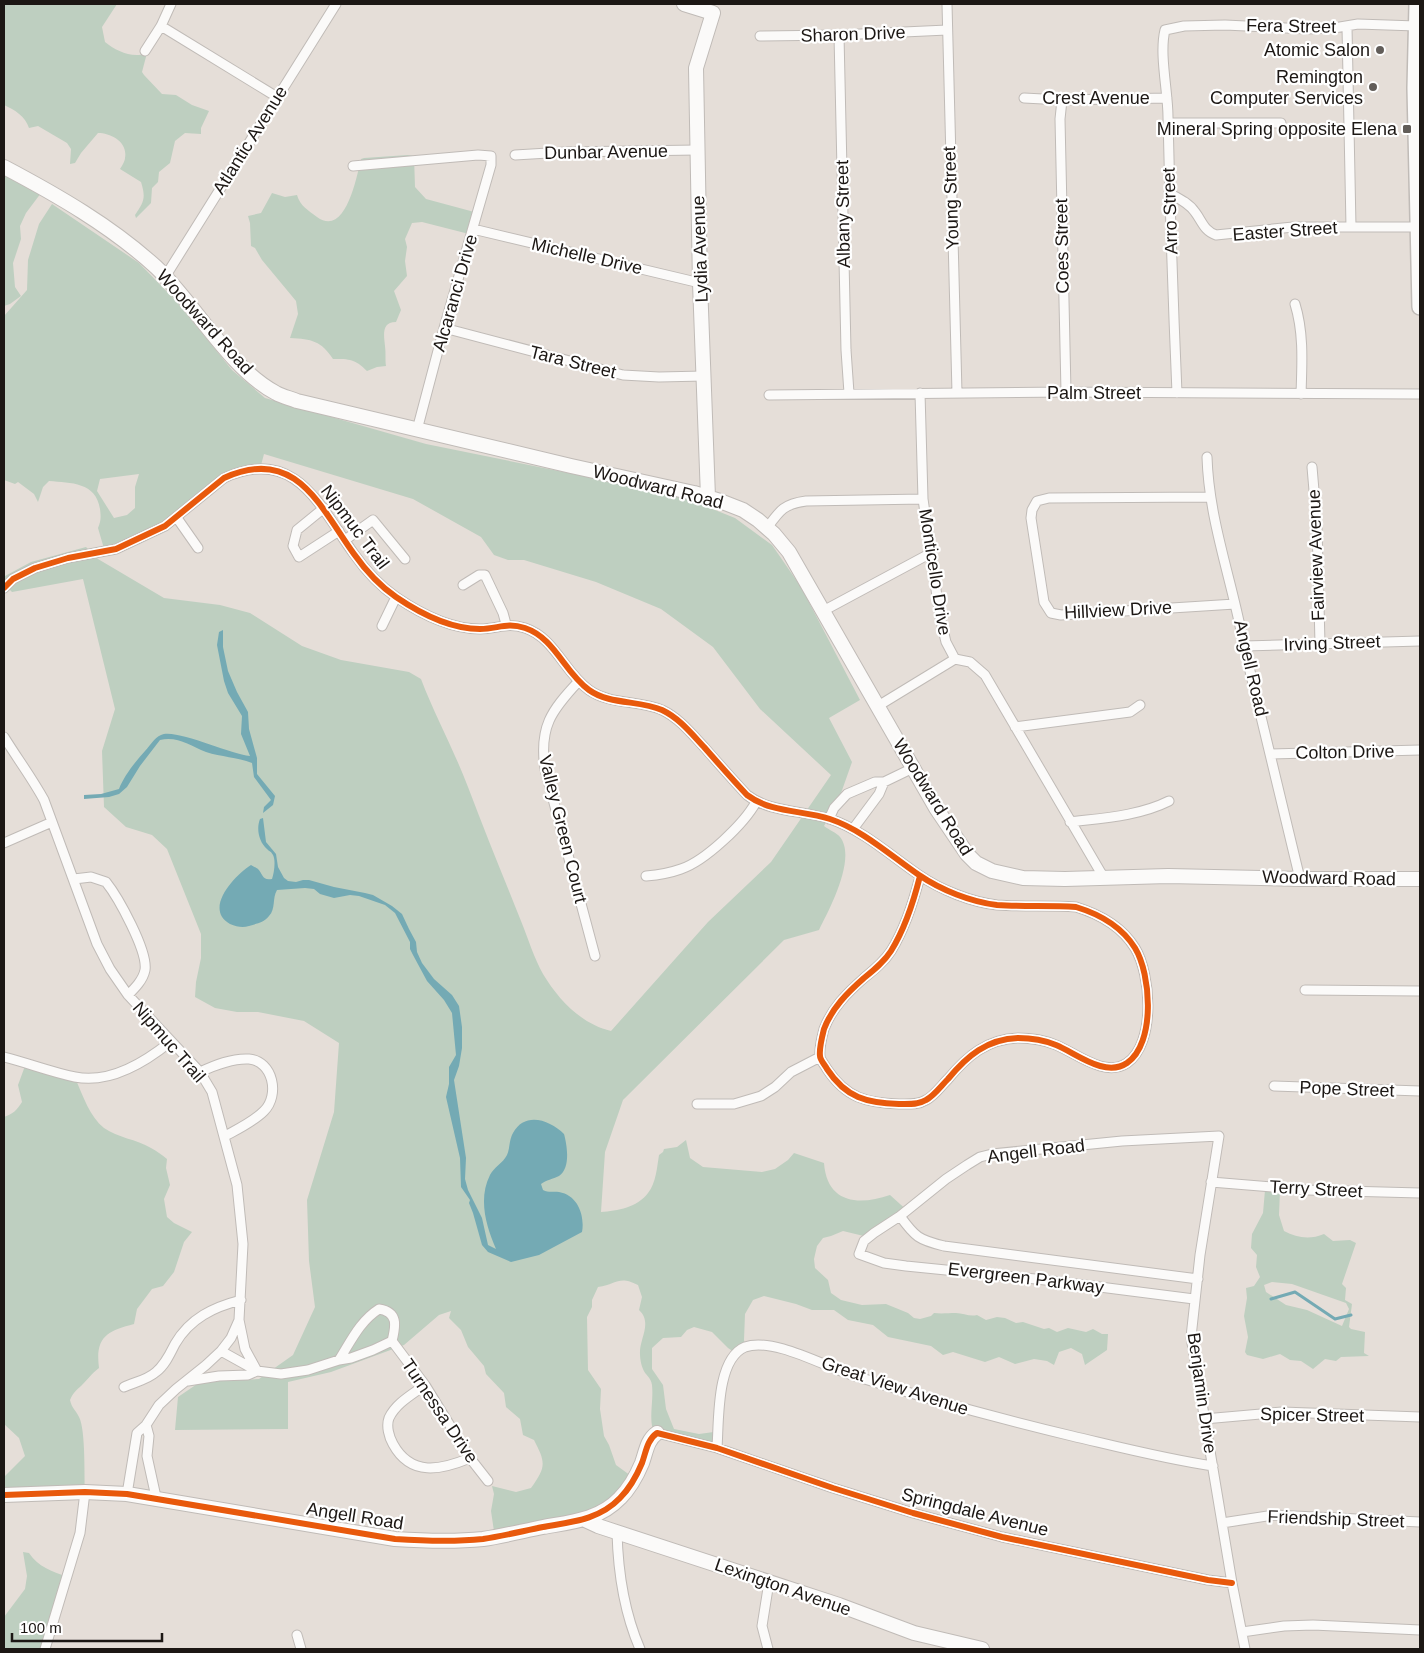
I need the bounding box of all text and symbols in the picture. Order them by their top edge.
street label: Fera Street [1246,15,1336,37]
street label: Sharon Drive [800,22,906,46]
place label: Atomic Salon [1264,40,1370,60]
marker: Atomic Salon [1374,44,1386,56]
place label: Remington Computer Services [1210,67,1363,108]
marker: Remington Computer Services [1367,81,1379,93]
street label: Atlantic Avenue [209,82,291,198]
street label: Crest Avenue [1042,88,1150,108]
place label: Mineral Spring opposite Elena [1157,119,1398,139]
marker: Mineral Spring opposite Elena [1401,123,1413,135]
street label: Dunbar Avenue [544,141,668,163]
street label: Young Street [939,146,963,250]
street label: Albany Street [832,160,854,268]
street label: Arro Street [1158,167,1182,255]
street label: Lydia Avenue [688,195,712,303]
street label: Coes Street [1051,198,1073,294]
street label: Easter Street [1232,217,1338,245]
street label: Alcaranci Drive [429,232,481,354]
street label: Michelle Drive [530,234,644,278]
street label: Woodward Road [153,266,257,378]
street label: Tara Street [528,342,618,382]
street label: Palm Street [1047,383,1141,403]
street label: Woodward Road [591,461,725,513]
street label: Nipmuc Trail [317,481,393,573]
street label: Fairview Avenue [1304,489,1328,621]
street label: Monticello Drive [915,507,955,637]
street label: Hillview Drive [1064,597,1172,623]
street label: Angell Road [1230,618,1272,718]
street label: Irving Street [1283,631,1381,655]
street label: Woodward Road [889,735,977,859]
street label: Colton Drive [1295,741,1395,763]
street label: Valley Green Court [535,753,591,905]
street label: Woodward Road [1262,867,1396,889]
street label: Nipmuc Trail [129,998,209,1086]
street label: Pope Street [1299,1077,1395,1101]
street label: Angell Road [986,1135,1086,1167]
street label: Terry Street [1269,1177,1363,1201]
street label: Evergreen Parkway [947,1259,1105,1297]
street label: Benjamin Drive [1184,1331,1220,1455]
street label: Great View Avenue [819,1353,971,1419]
street label: Turnessa Drive [398,1355,482,1467]
street label: Spicer Street [1260,1404,1364,1426]
street label: Springdale Avenue [899,1484,1051,1540]
street label: Angell Road [305,1498,405,1534]
street label: Friendship Street [1267,1507,1405,1531]
street label: Lexington Avenue [712,1554,854,1620]
scale bar [12,1610,162,1642]
text: 100 m [20,1619,62,1636]

